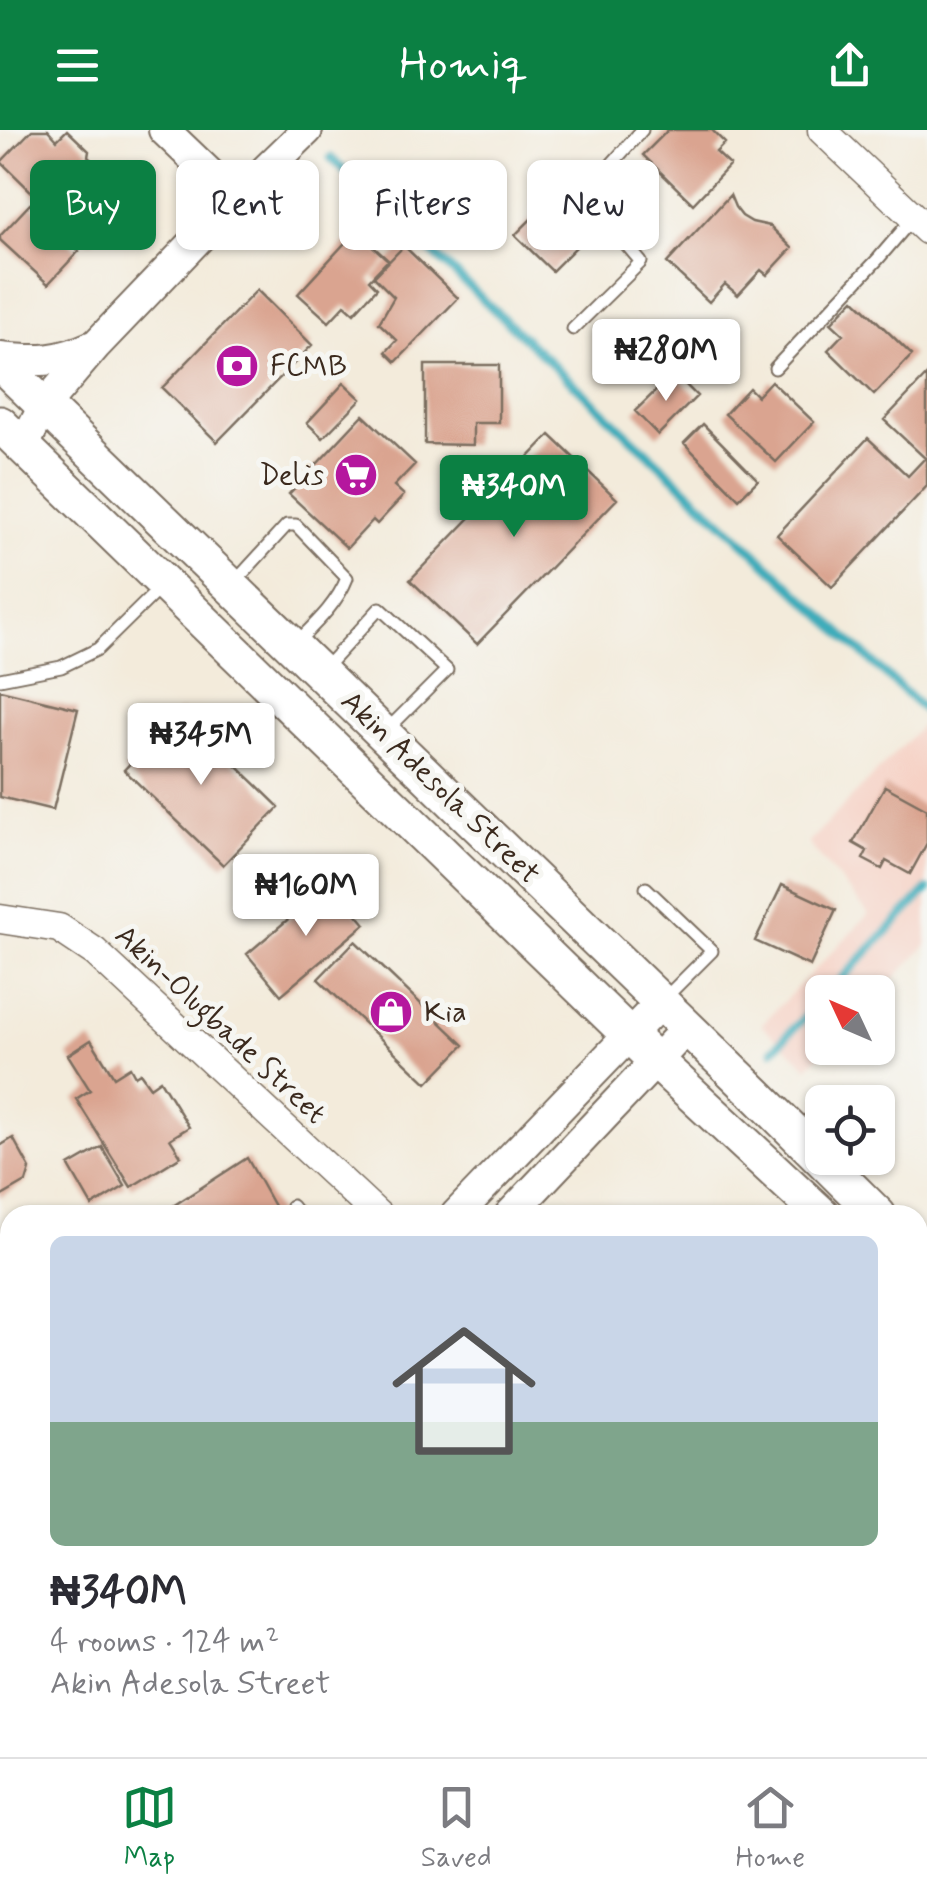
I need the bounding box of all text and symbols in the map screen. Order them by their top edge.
text: Homiq [399,36,528,95]
icon: menu [50,38,105,93]
icon: share [822,38,877,93]
chip: Buy [30,160,156,250]
chip: Rent [176,160,319,250]
chip: Filters [339,160,507,250]
chip: New [527,160,659,250]
pin: ₦280M [596,319,736,404]
text: ₦280M [614,330,718,372]
bank icon: FCMB [214,343,260,389]
place label: FCMB [270,347,347,386]
supermarket icon: Delis [333,452,379,498]
pin: ₦340M [444,455,584,540]
place label: Delis [259,456,324,495]
text: ₦340M [462,466,566,508]
street label: Akin Adesola Street [332,683,548,893]
pin: ₦345M [131,703,271,788]
text: ₦345M [150,714,252,756]
pin: ₦160M [236,854,376,939]
text: ₦160M [255,865,357,907]
street label: Akin-Olugbade Street [104,917,334,1135]
north arrow [805,975,895,1065]
map controls [805,975,895,1175]
shop icon: Kia [368,989,414,1035]
place label: Kia [424,993,467,1032]
button: locate [805,1085,895,1175]
icon: home [374,1301,554,1481]
text: ₦340M [50,1566,187,1621]
text: 4 rooms · 124 m² [50,1621,279,1663]
text: Akin Adesola Street [50,1663,330,1705]
tab: Map [122,1780,177,1877]
tab: Saved [421,1780,492,1877]
tab: Home [735,1780,805,1877]

